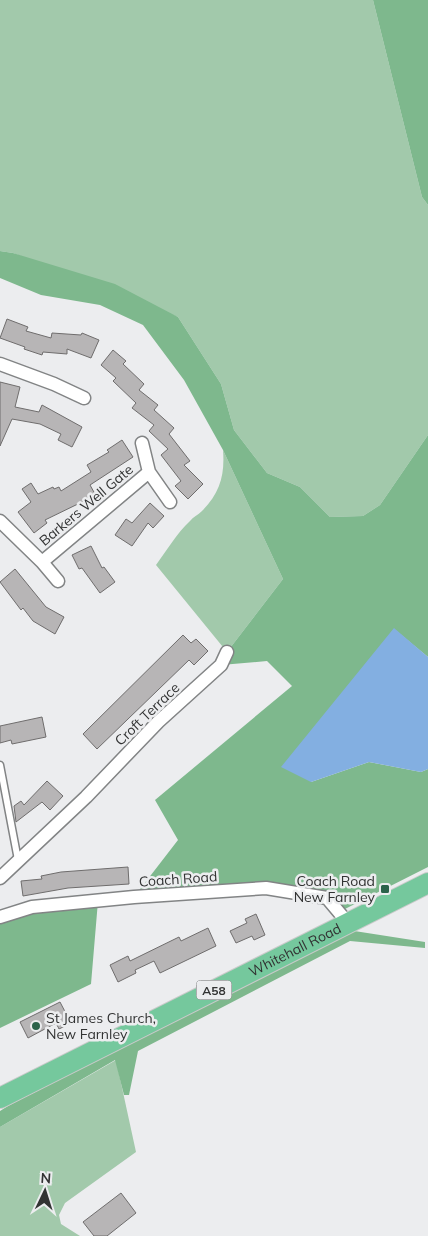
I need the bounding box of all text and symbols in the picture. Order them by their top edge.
street label: Barkers Well Gate [35,460,137,550]
street label: Croft Terrace [111,679,183,749]
street label: Coach Road [138,867,218,891]
place label: Coach Road New Farnley [294,872,376,906]
marker: Coach Road New Farnley [379,883,391,895]
street label: Whitehall Road [246,919,344,981]
road number: A58 [196,980,232,1000]
place label: St James Church, New Farnley [46,1009,156,1043]
marker: St James Church, New Farnley [30,1020,42,1032]
north arrow [20,1166,70,1216]
text: N [40,1169,52,1187]

